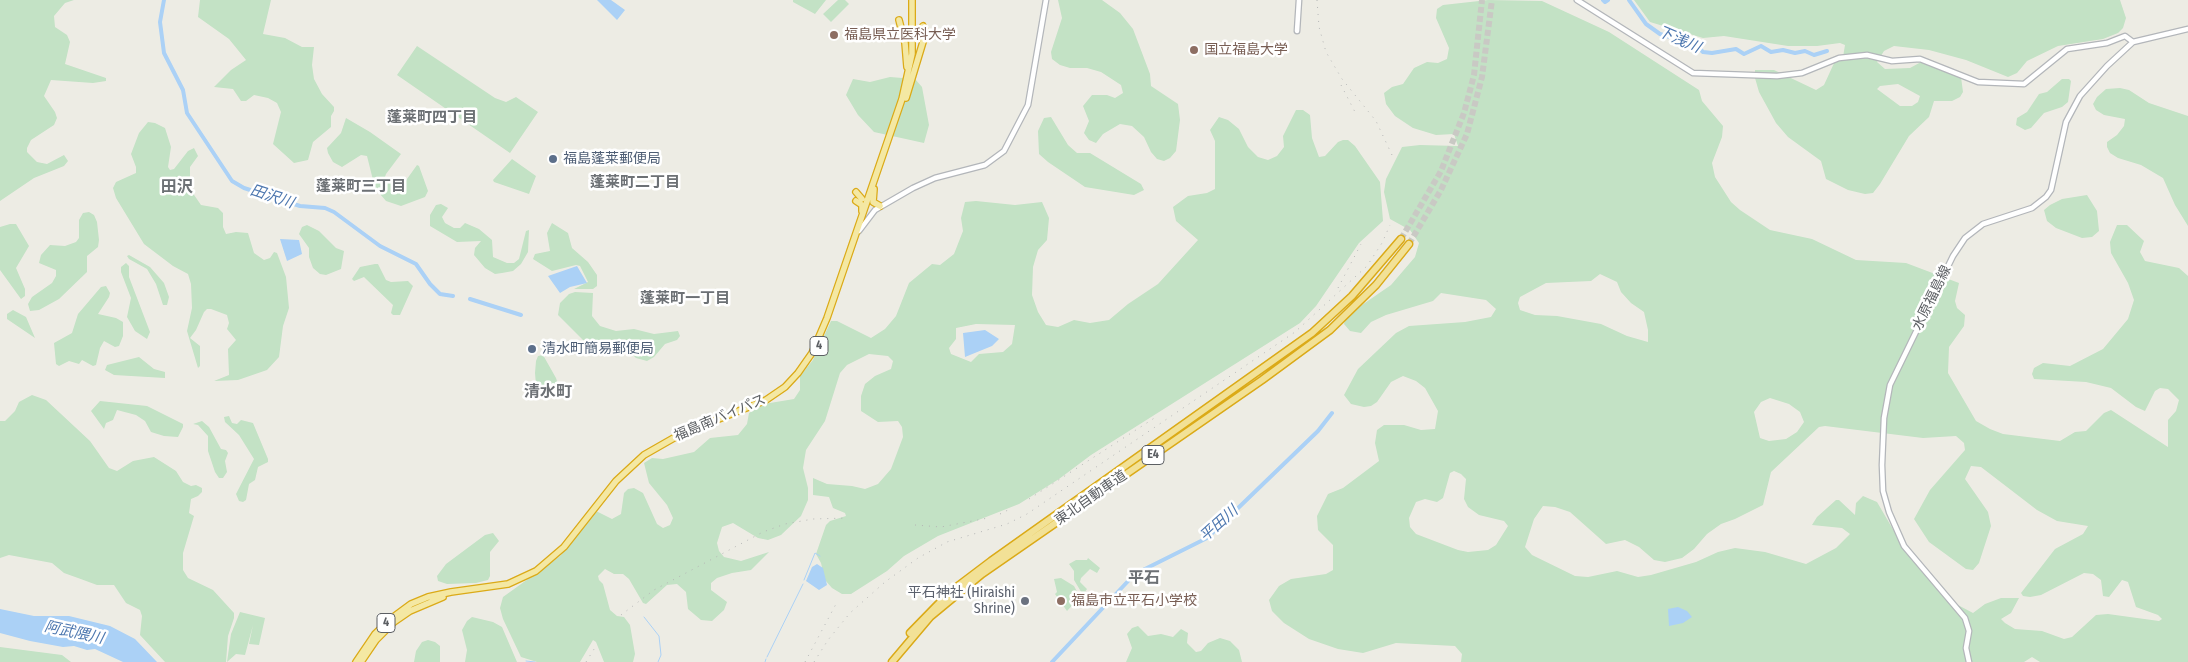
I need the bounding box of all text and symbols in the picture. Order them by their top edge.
water label: 下浅川 [1655,23,1703,57]
place label: 福島県立医科大学 [844,27,956,43]
marker: 福島県立医科大学 [828,29,840,41]
place label: 国立福島大学 [1204,42,1288,58]
marker: 国立福島大学 [1188,44,1200,56]
district label: 蓬莱町四丁目 [387,109,477,127]
place label: 福島蓬莱郵便局 [563,151,661,167]
marker: 福島蓬莱郵便局 [547,153,559,165]
district label: 蓬莱町二丁目 [590,174,680,192]
district label: 田沢 [161,178,193,198]
district label: 蓬莱町三丁目 [316,178,406,196]
water label: 田沢川 [248,181,296,213]
street label: 水原福島線 [1909,263,1955,333]
district label: 蓬莱町一丁目 [640,290,730,308]
road number: 4 [810,336,828,356]
place label: 清水町簡易郵便局 [542,341,654,357]
marker: 清水町簡易郵便局 [526,343,538,355]
district label: 清水町 [524,383,572,403]
street label: 福島南バイパス [672,391,768,445]
road number: E4 [1142,446,1164,464]
street label: 東北自動車道 [1052,467,1130,529]
water label: 平田川 [1196,502,1242,546]
district label: 平石 [1128,569,1160,589]
place label: 平石神社 (Hiraishi Shrine) [908,585,1015,618]
place label: 福島市立平石小学校 [1071,593,1197,609]
marker: 平石神社 (Hiraishi Shrine) [1019,595,1031,607]
marker: 福島市立平石小学校 [1055,595,1067,607]
road number: 4 [377,614,395,632]
water label: 阿武隈川 [43,618,105,648]

